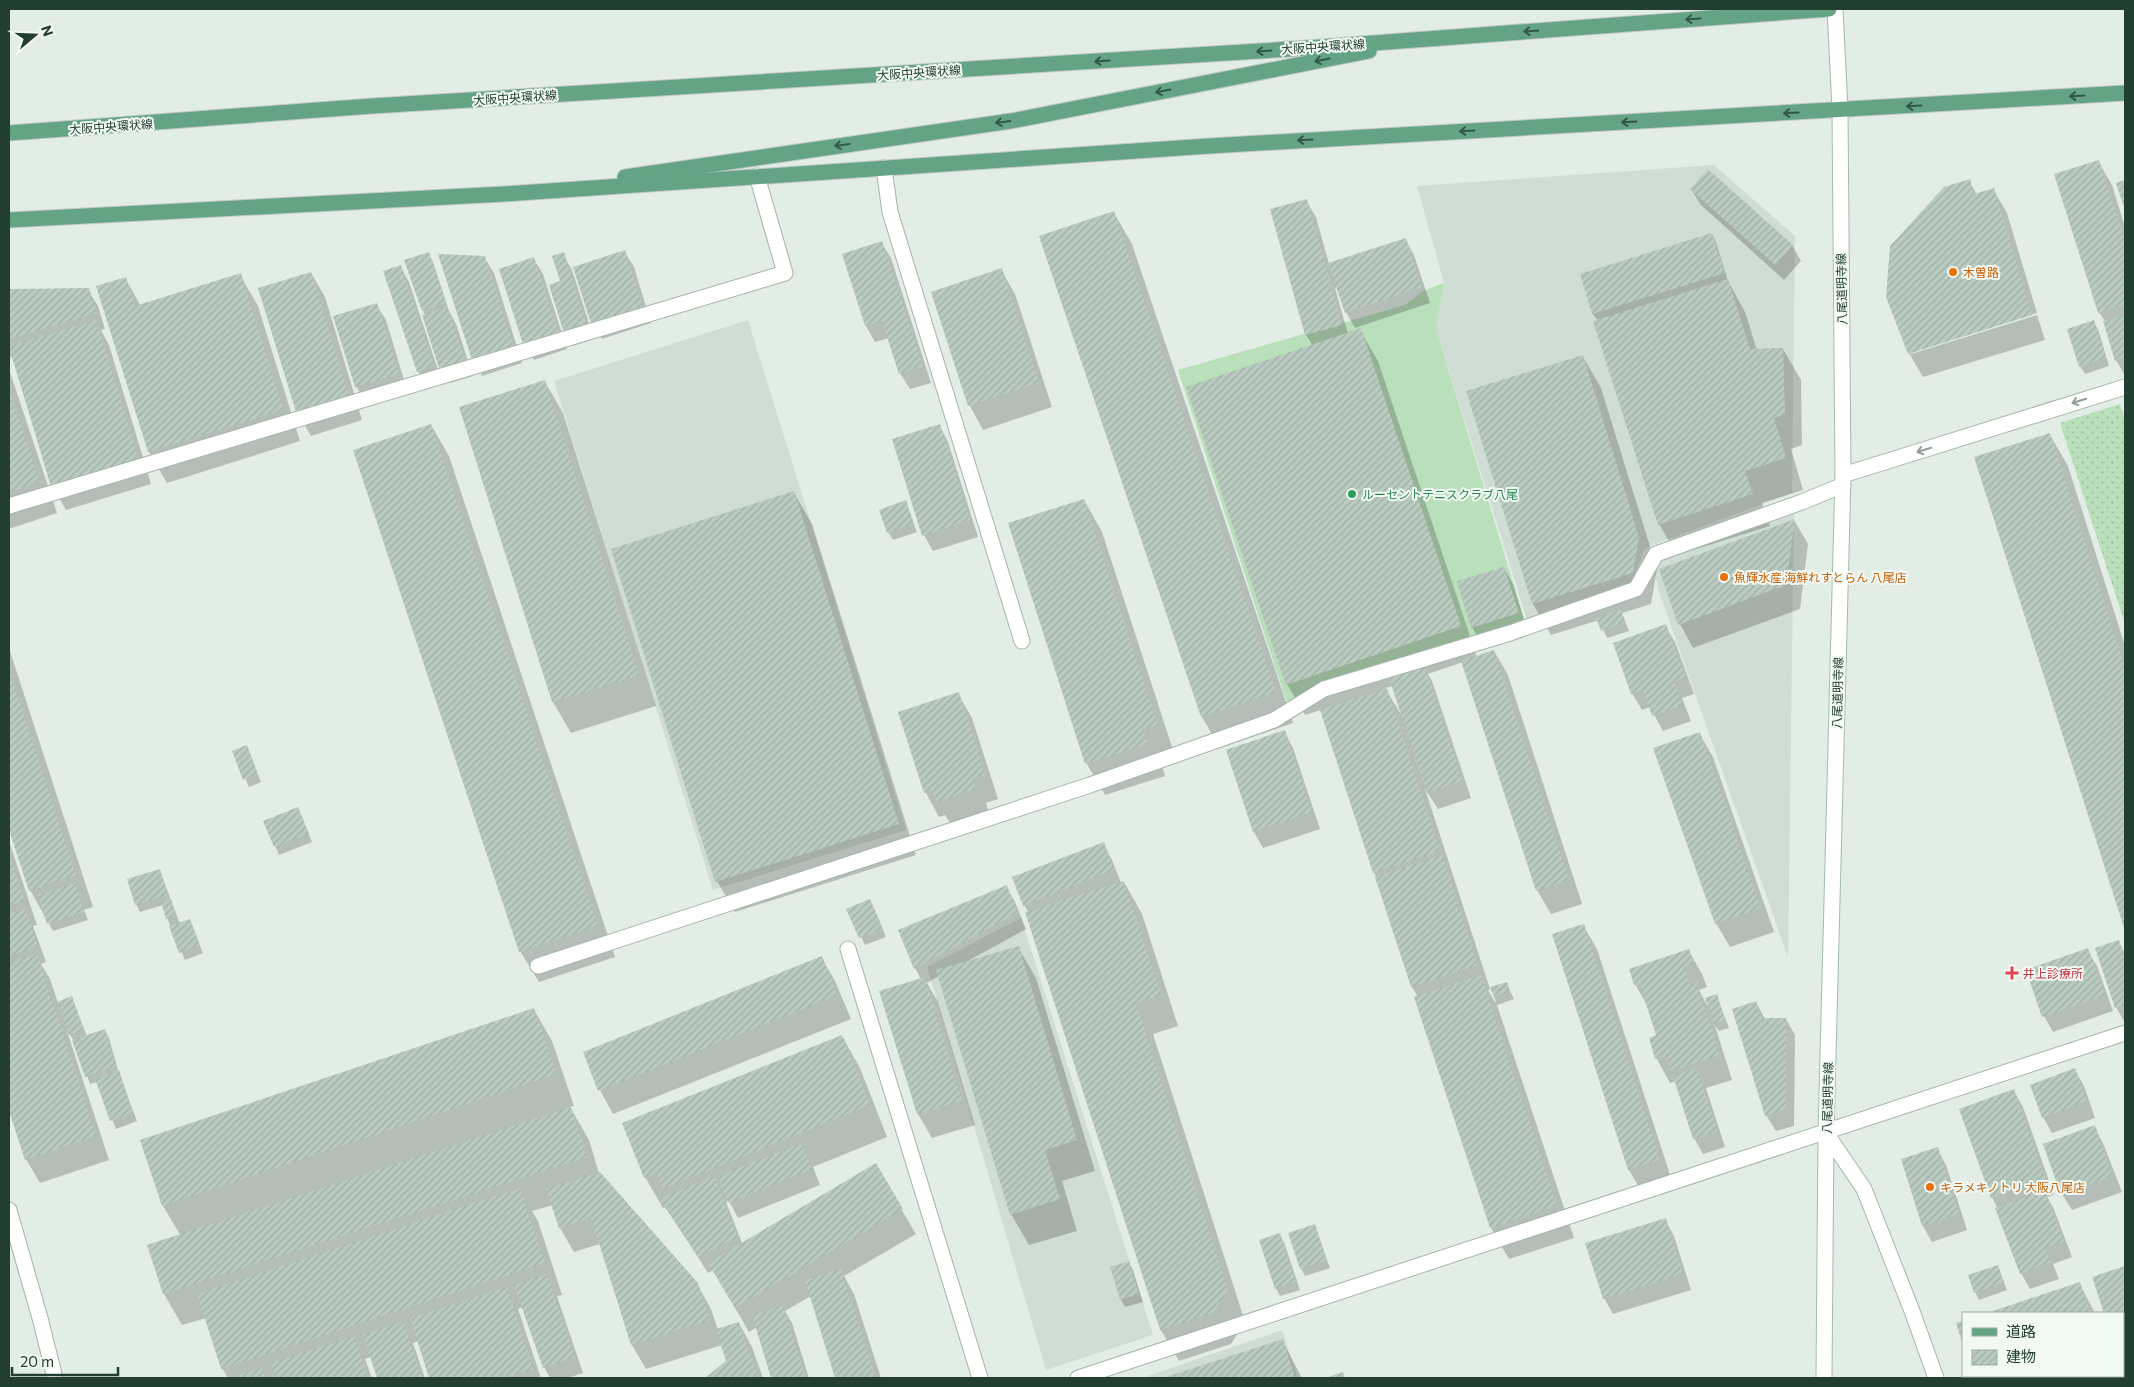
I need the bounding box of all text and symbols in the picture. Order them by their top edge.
north arrow [10,10,60,60]
one-way arrow [1685,14,1701,24]
text: N [38,23,58,38]
one-way arrow [1523,26,1539,35]
street label: 大阪中央環状線 [1281,36,1365,56]
one-way arrow [1256,46,1272,55]
one-way arrow [1094,56,1110,65]
one-way arrow [1315,56,1331,66]
street label: 大阪中央環状線 [877,62,961,82]
street label: 大阪中央環状線 [473,87,557,107]
one-way arrow [1155,87,1171,97]
one-way arrow [2069,92,2085,101]
one-way arrow [1907,101,1923,110]
one-way arrow [1784,108,1800,117]
street label: 大阪中央環状線 [69,116,153,136]
one-way arrow [996,117,1012,127]
one-way arrow [1621,118,1637,127]
one-way arrow [1459,127,1475,136]
one-way arrow [1297,136,1313,145]
one-way arrow [835,141,851,151]
street label: 八尾道明寺線 [1833,253,1849,325]
place label: 木曽路 [1963,265,1999,279]
marker: 木曽路 [1947,266,1959,278]
one-way arrow [2071,397,2087,406]
one-way arrow [1916,445,1932,455]
place label: ルーセントテニスクラブ八尾 [1362,487,1518,501]
marker: ルーセントテニスクラブ八尾 [1346,488,1358,500]
place label: 魚輝水産 海鮮れすとらん 八尾店 [1734,570,1907,584]
marker: 魚輝水産 海鮮れすとらん 八尾店 [1718,571,1730,583]
street label: 八尾道明寺線 [1829,657,1845,729]
marker: 井上診療所 [2005,966,2019,980]
place label: 井上診療所 [2023,966,2083,980]
street label: 八尾道明寺線 [1819,1062,1835,1134]
place label: キラメキノトリ 大阪八尾店 [1940,1180,2085,1194]
marker: キラメキノトリ 大阪八尾店 [1924,1181,1936,1193]
legend [1962,1312,2124,1377]
text: 道路 [2006,1322,2036,1340]
scale bar [12,1344,119,1376]
text: 建物 [2006,1347,2036,1365]
text: 20 m [20,1352,54,1370]

